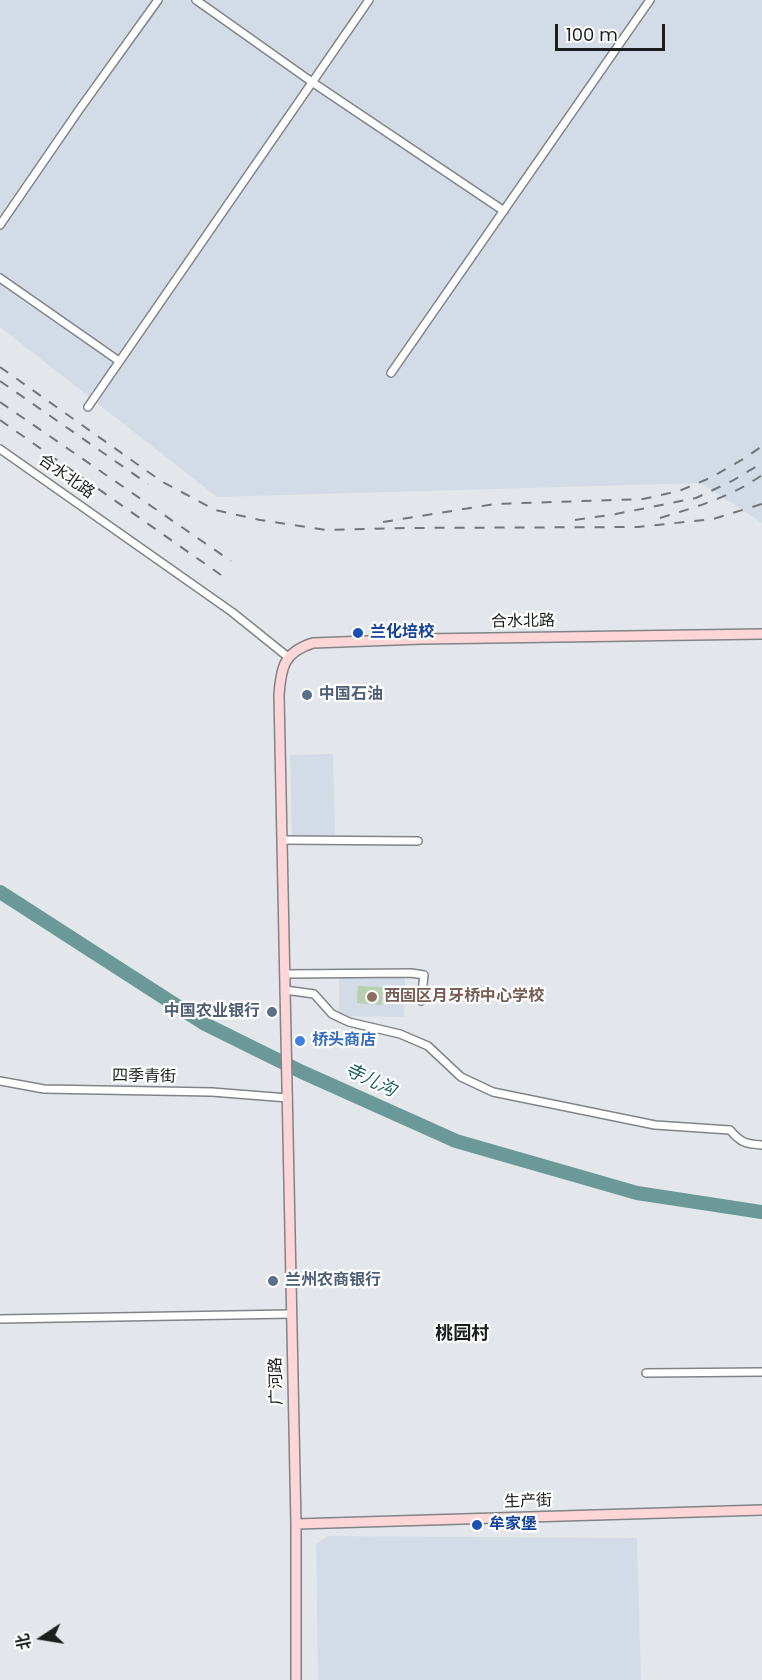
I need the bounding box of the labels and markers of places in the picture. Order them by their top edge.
place label: 兰化培校 [370,623,434,643]
marker: 兰化培校 [351,626,365,640]
place label: 中国石油 [319,685,383,705]
marker: 中国石油 [300,688,314,702]
place label: 西固区月牙桥中心学校 [384,987,544,1007]
marker: 西固区月牙桥中心学校 [365,990,379,1004]
place label: 中国农业银行 [164,1002,260,1022]
marker: 中国农业银行 [265,1005,279,1019]
place label: 桥头商店 [312,1031,376,1051]
marker: 桥头商店 [293,1034,307,1048]
place label: 兰州农商银行 [285,1271,381,1291]
marker: 兰州农商银行 [266,1274,280,1288]
place label: 牟家堡 [489,1515,537,1535]
marker: 牟家堡 [470,1518,484,1532]

